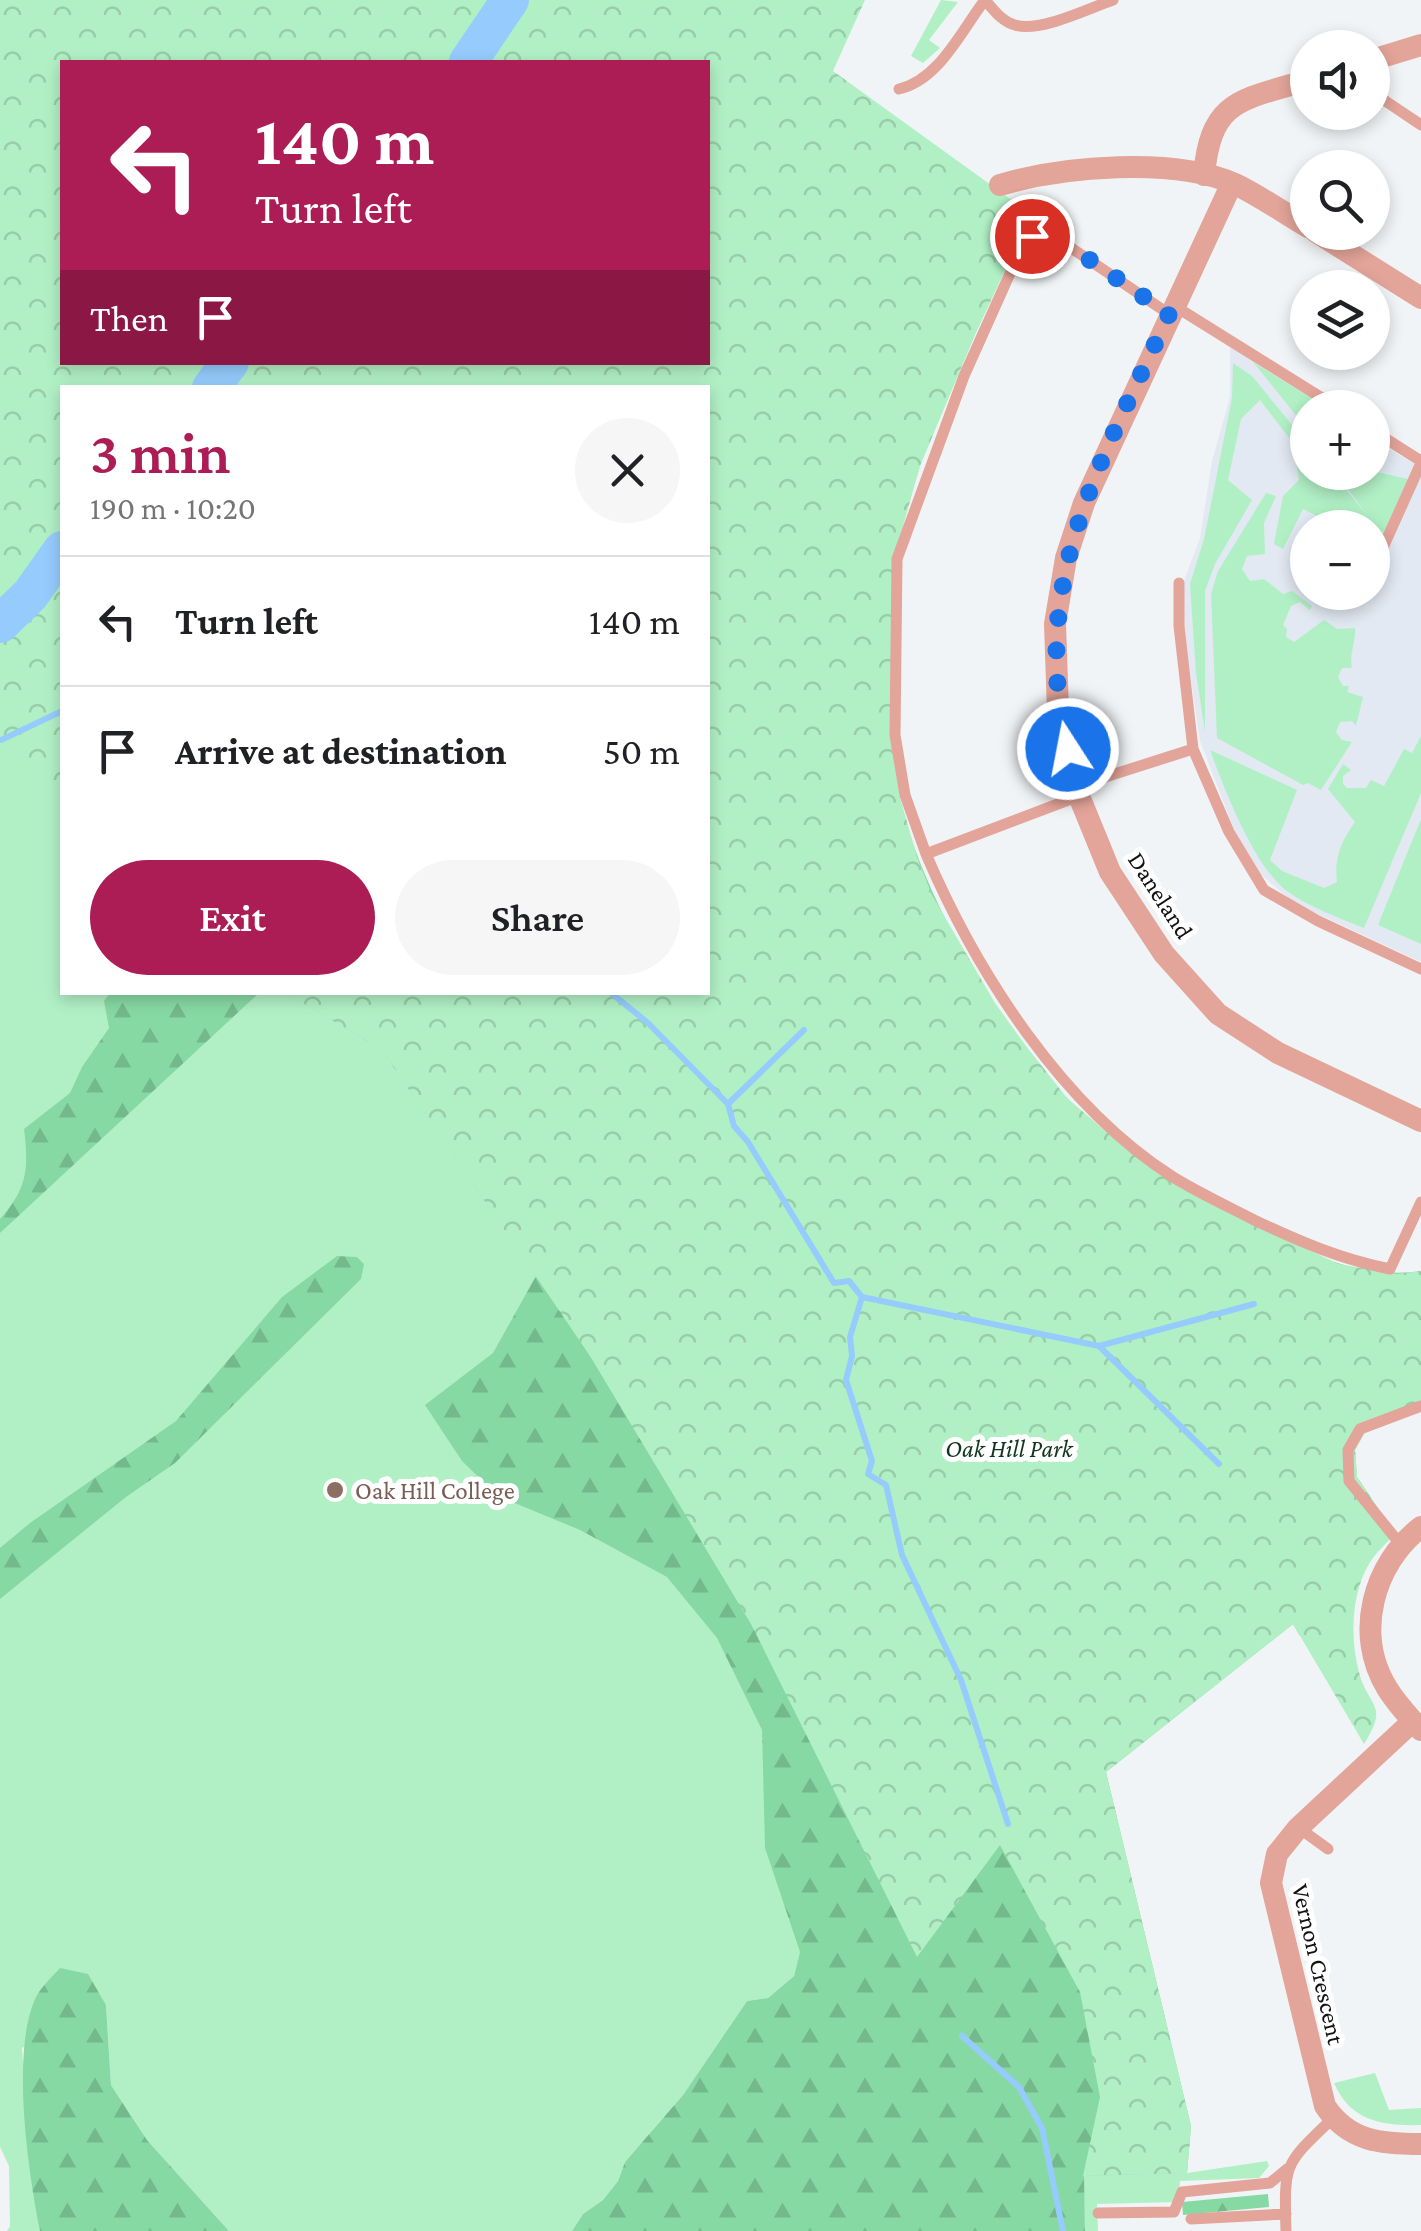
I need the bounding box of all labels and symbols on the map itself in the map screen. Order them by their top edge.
pin [990,194,1075,279]
position arrow [1016,697,1120,801]
street label: Daneland [1123,847,1198,943]
park label: Oak Hill Park [945,1435,1074,1462]
place label: Oak Hill College [355,1477,515,1505]
marker: Oak Hill College [324,1479,346,1501]
street label: Vernon Crescent [1287,1881,1350,2048]

